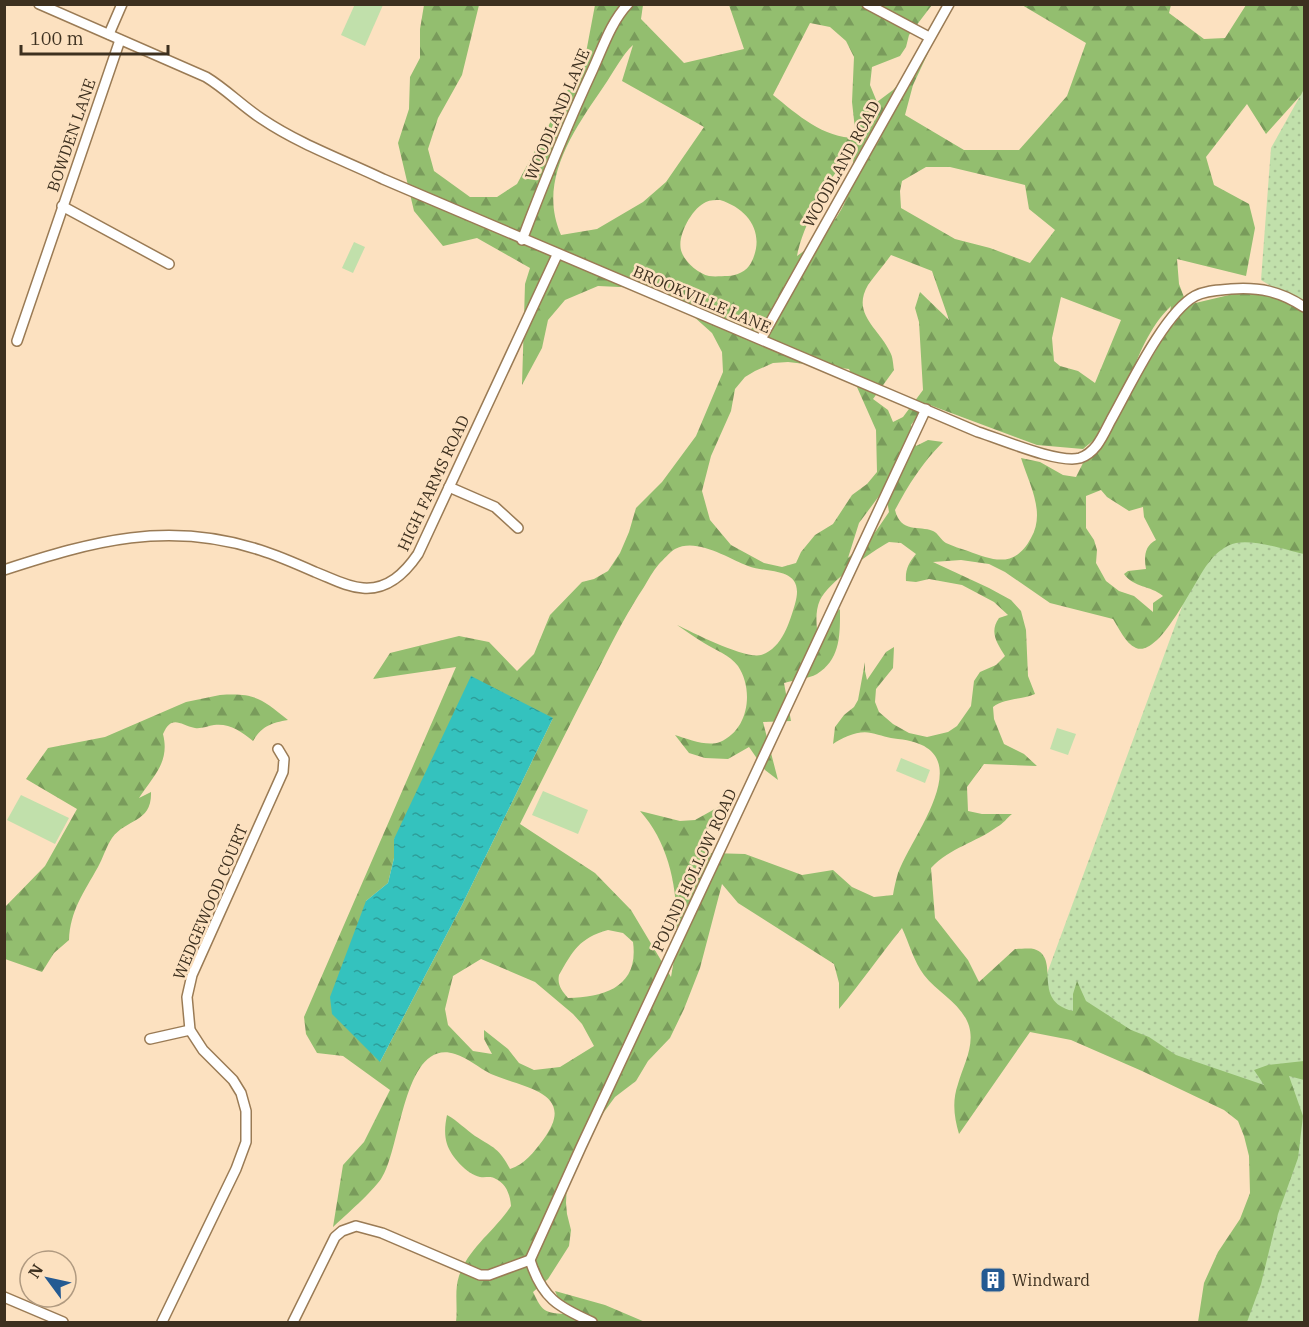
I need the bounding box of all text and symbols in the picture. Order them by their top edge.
scale bar [21,18,168,56]
text: 100 m [30,27,84,50]
street label: WOODLAND LANE [520,45,594,183]
street label: BOWDEN LANE [42,76,100,194]
street label: WOODLAND ROAD [798,97,884,231]
street label: BROOKVILLE LANE [630,261,774,337]
street label: HIGH FARMS ROAD [393,412,473,554]
street label: POUND HOLLOW ROAD [647,785,741,955]
street label: WEDGEWOOD COURT [168,821,252,983]
north arrow [18,1249,78,1309]
text: N [24,1260,47,1282]
building icon: Windward [978,1265,1008,1295]
place label: Windward [1012,1270,1090,1290]

